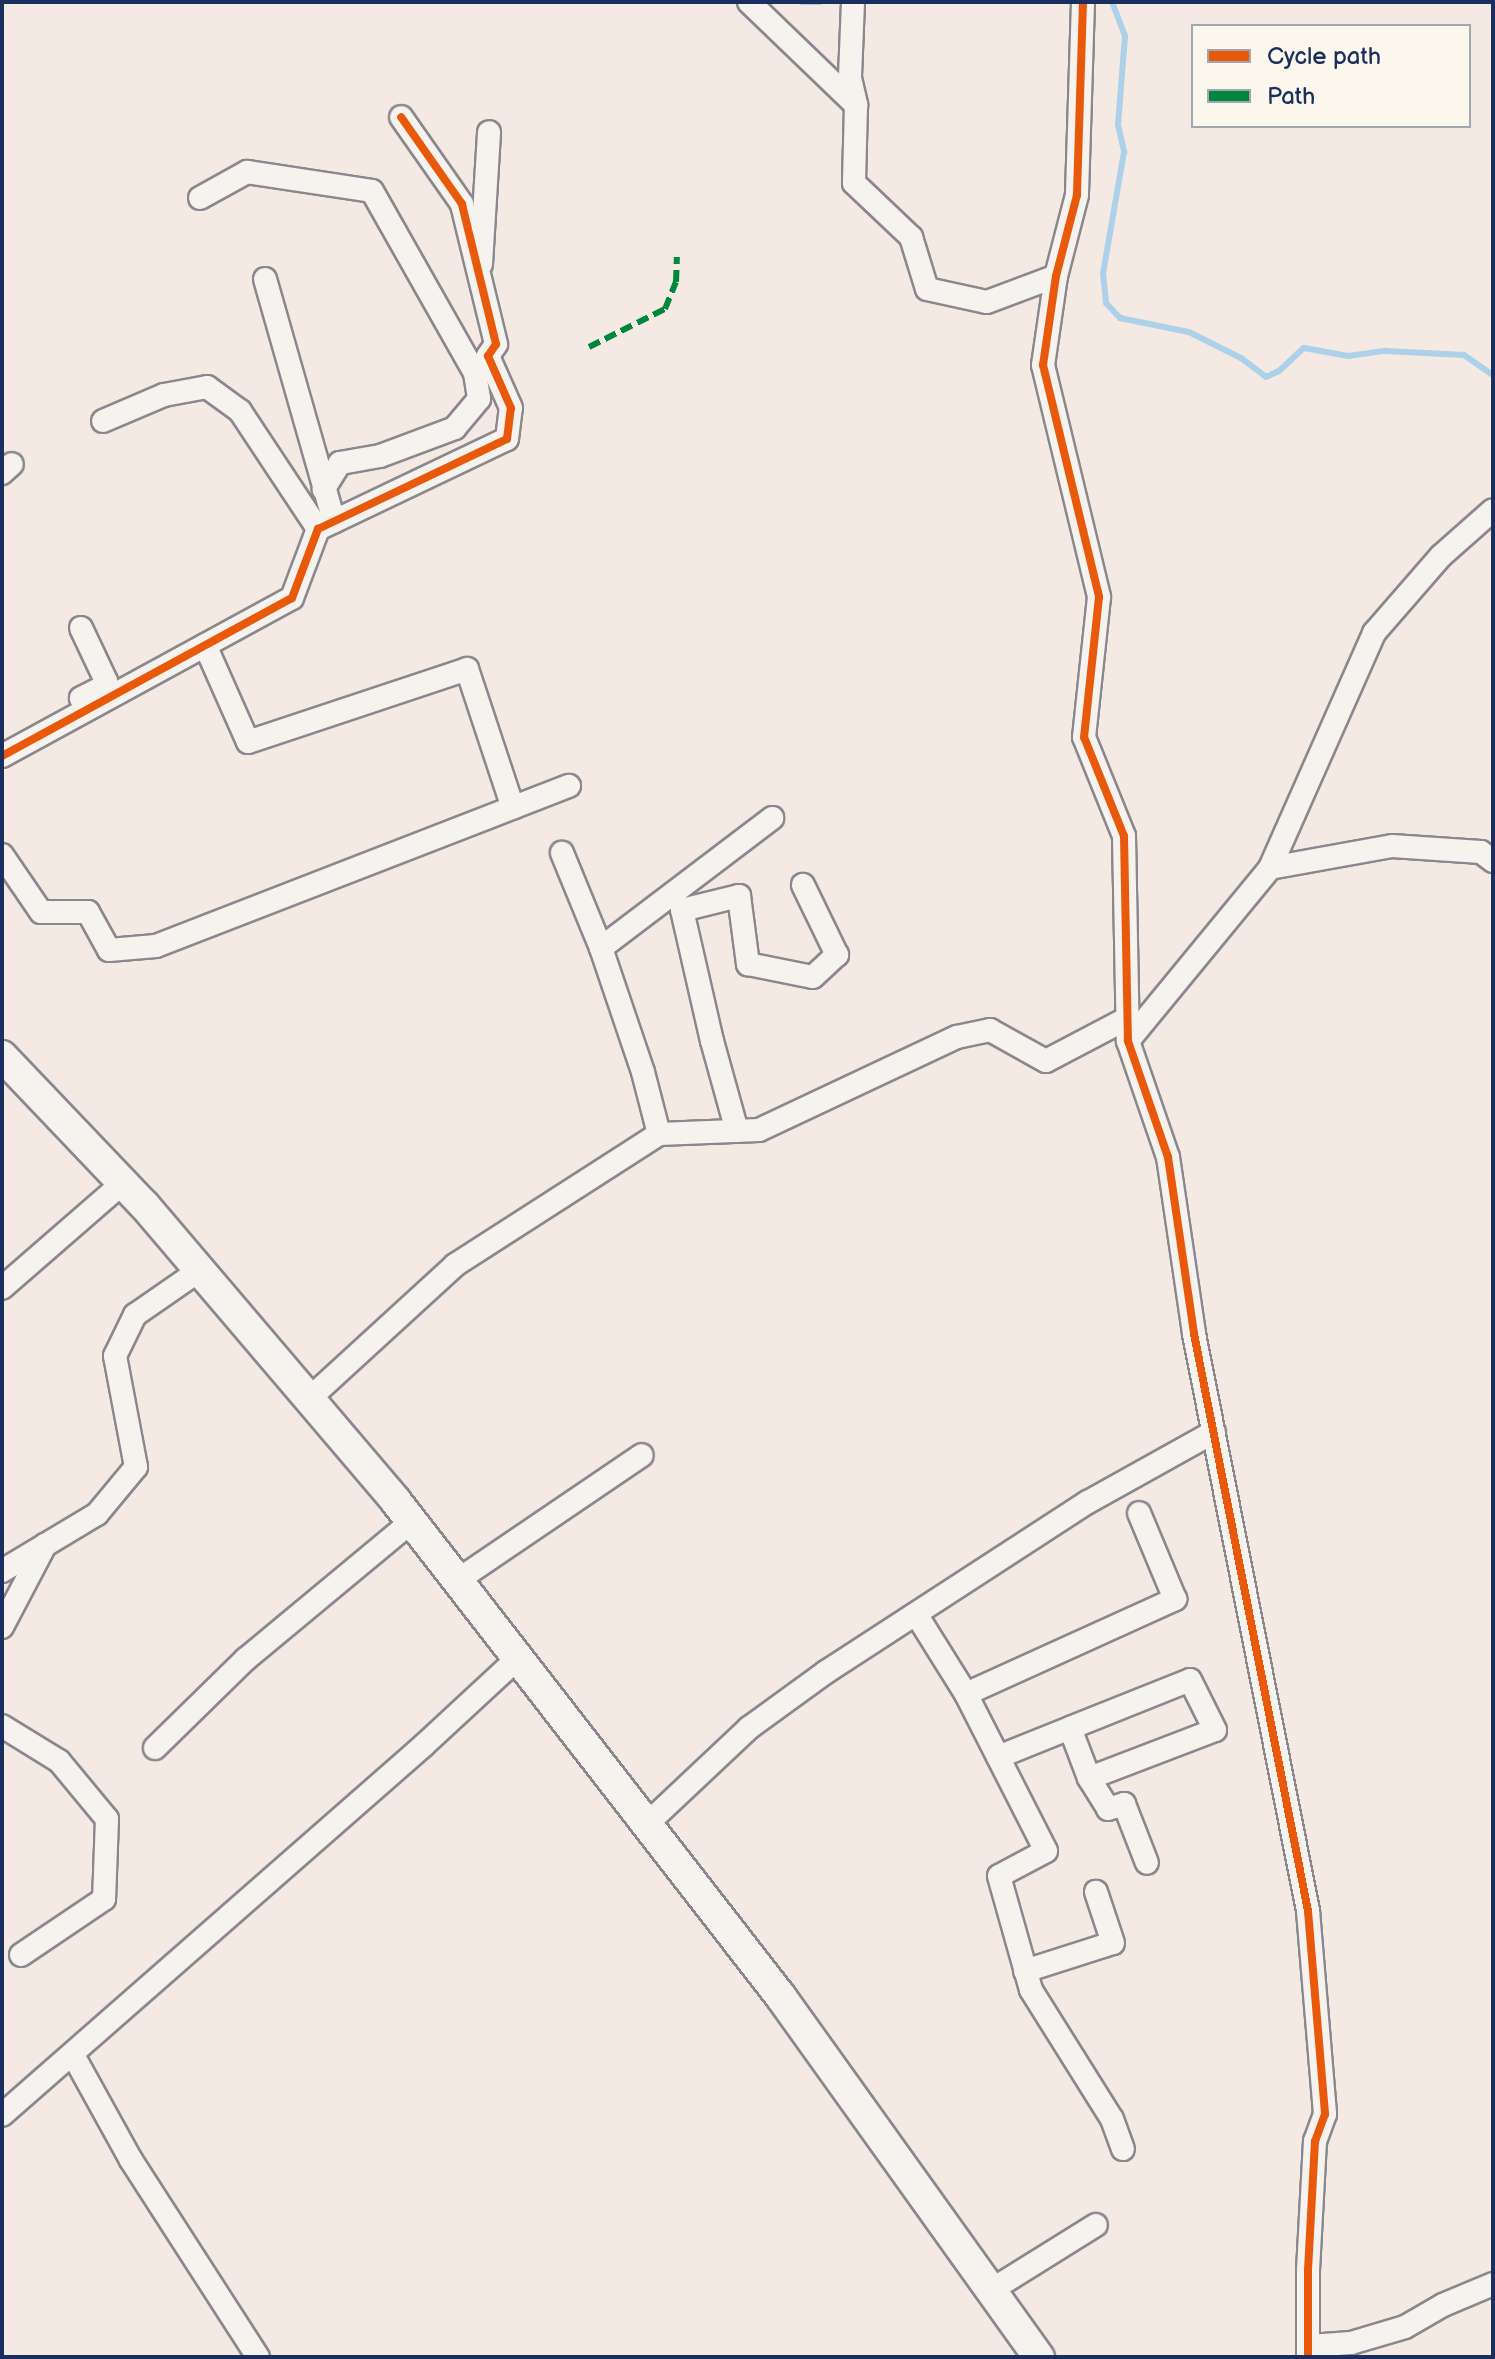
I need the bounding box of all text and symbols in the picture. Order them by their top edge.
legend [1191,24,1471,128]
text: Cycle path [1267,42,1381,71]
text: Path [1267,82,1315,111]

